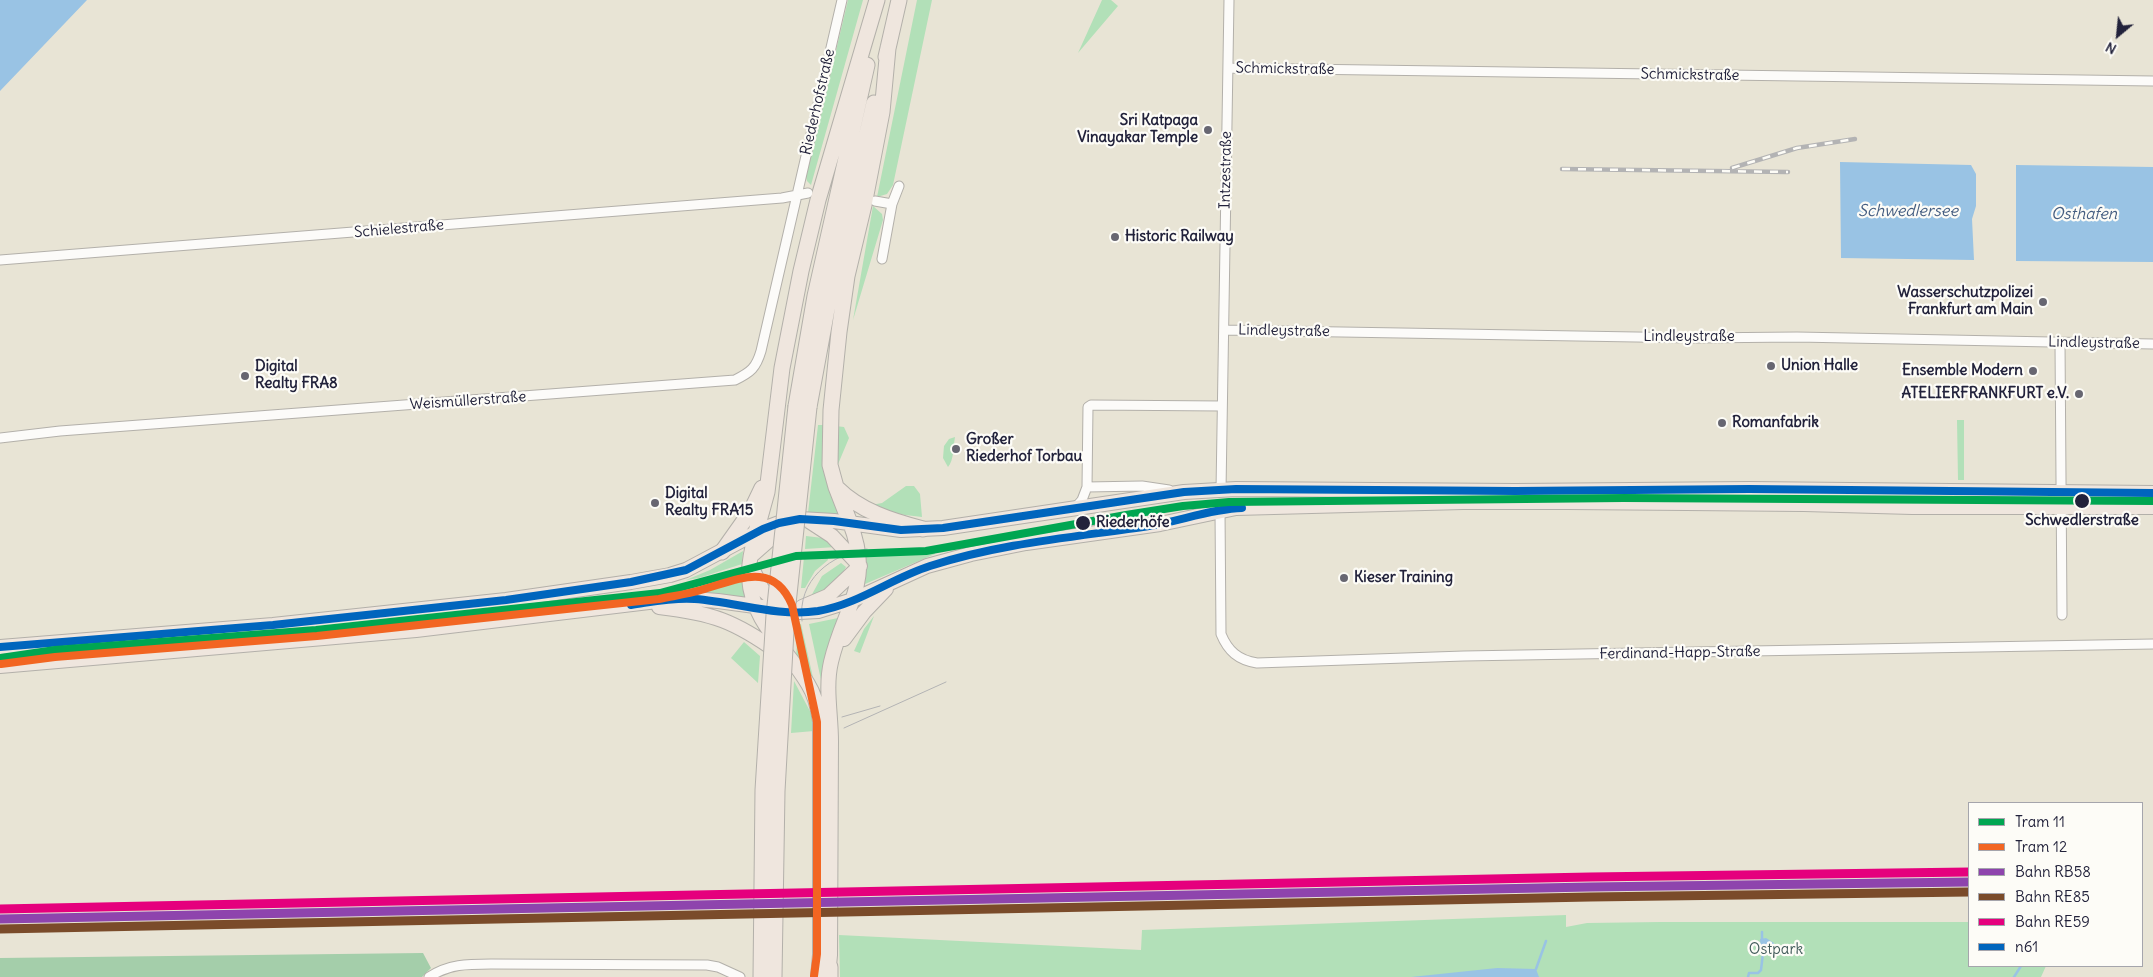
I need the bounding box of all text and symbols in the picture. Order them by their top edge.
north arrow [2093,10,2143,60]
text: N [2102,38,2119,58]
street label: Riederhofstraße [797,47,839,157]
street label: Schmickstraße [1235,59,1335,79]
street label: Schmickstraße [1640,65,1740,85]
place label: Sri Katpaga Vinayakar Temple [1077,112,1198,147]
marker: Sri Katpaga Vinayakar Temple [1202,124,1214,136]
street label: Intzestraße [1216,131,1236,209]
water label: Schwedlersee [1858,201,1958,221]
water label: Osthafen [2051,204,2117,224]
street label: Schielestraße [353,216,445,242]
place label: Historic Railway [1125,228,1234,246]
marker: Historic Railway [1109,231,1121,243]
place label: Wasserschutzpolizei Frankfurt am Main [1897,284,2033,319]
marker: Wasserschutzpolizei Frankfurt am Main [2037,296,2049,308]
street label: Lindleystraße [1238,321,1330,341]
street label: Lindleystraße [1643,328,1735,346]
street label: Lindleystraße [2048,333,2140,353]
place label: Union Halle [1781,357,1858,375]
place label: Digital Realty FRA8 [255,358,338,393]
marker: Union Halle [1765,360,1777,372]
place label: Ensemble Modern [1902,362,2023,380]
marker: Ensemble Modern [2027,365,2039,377]
marker: Digital Realty FRA8 [239,370,251,382]
place label: ATELIERFRANKFURT e.V. [1902,385,2069,403]
street label: Weismüllerstraße [409,388,527,414]
marker: ATELIERFRANKFURT e.V. [2073,388,2085,400]
place label: Romanfabrik [1732,414,1819,432]
marker: Romanfabrik [1716,417,1728,429]
place label: Großer Riederhof Torbau [966,431,1082,466]
marker: Großer Riederhof Torbau [950,443,962,455]
place label: Digital Realty FRA15 [665,485,753,520]
marker: Schwedlerstraße [2073,492,2091,510]
marker: Digital Realty FRA15 [649,497,661,509]
place label: Schwedlerstraße [2025,512,2139,530]
marker: Riederhöfe [1074,514,1092,532]
place label: Riederhöfe [1096,514,1170,532]
place label: Kieser Training [1354,569,1453,587]
marker: Kieser Training [1338,572,1350,584]
street label: Ferdinand-Happ-Straße [1599,643,1761,663]
legend [1968,802,2143,967]
text: Tram 11 [2015,812,2065,831]
text: Tram 12 [2015,837,2067,856]
text: Bahn RB58 [2015,862,2091,881]
text: Bahn RE85 [2015,887,2090,906]
text: Bahn RE59 [2015,912,2090,931]
text: n61 [2015,937,2038,956]
park label: Ostpark [1749,941,1803,959]

